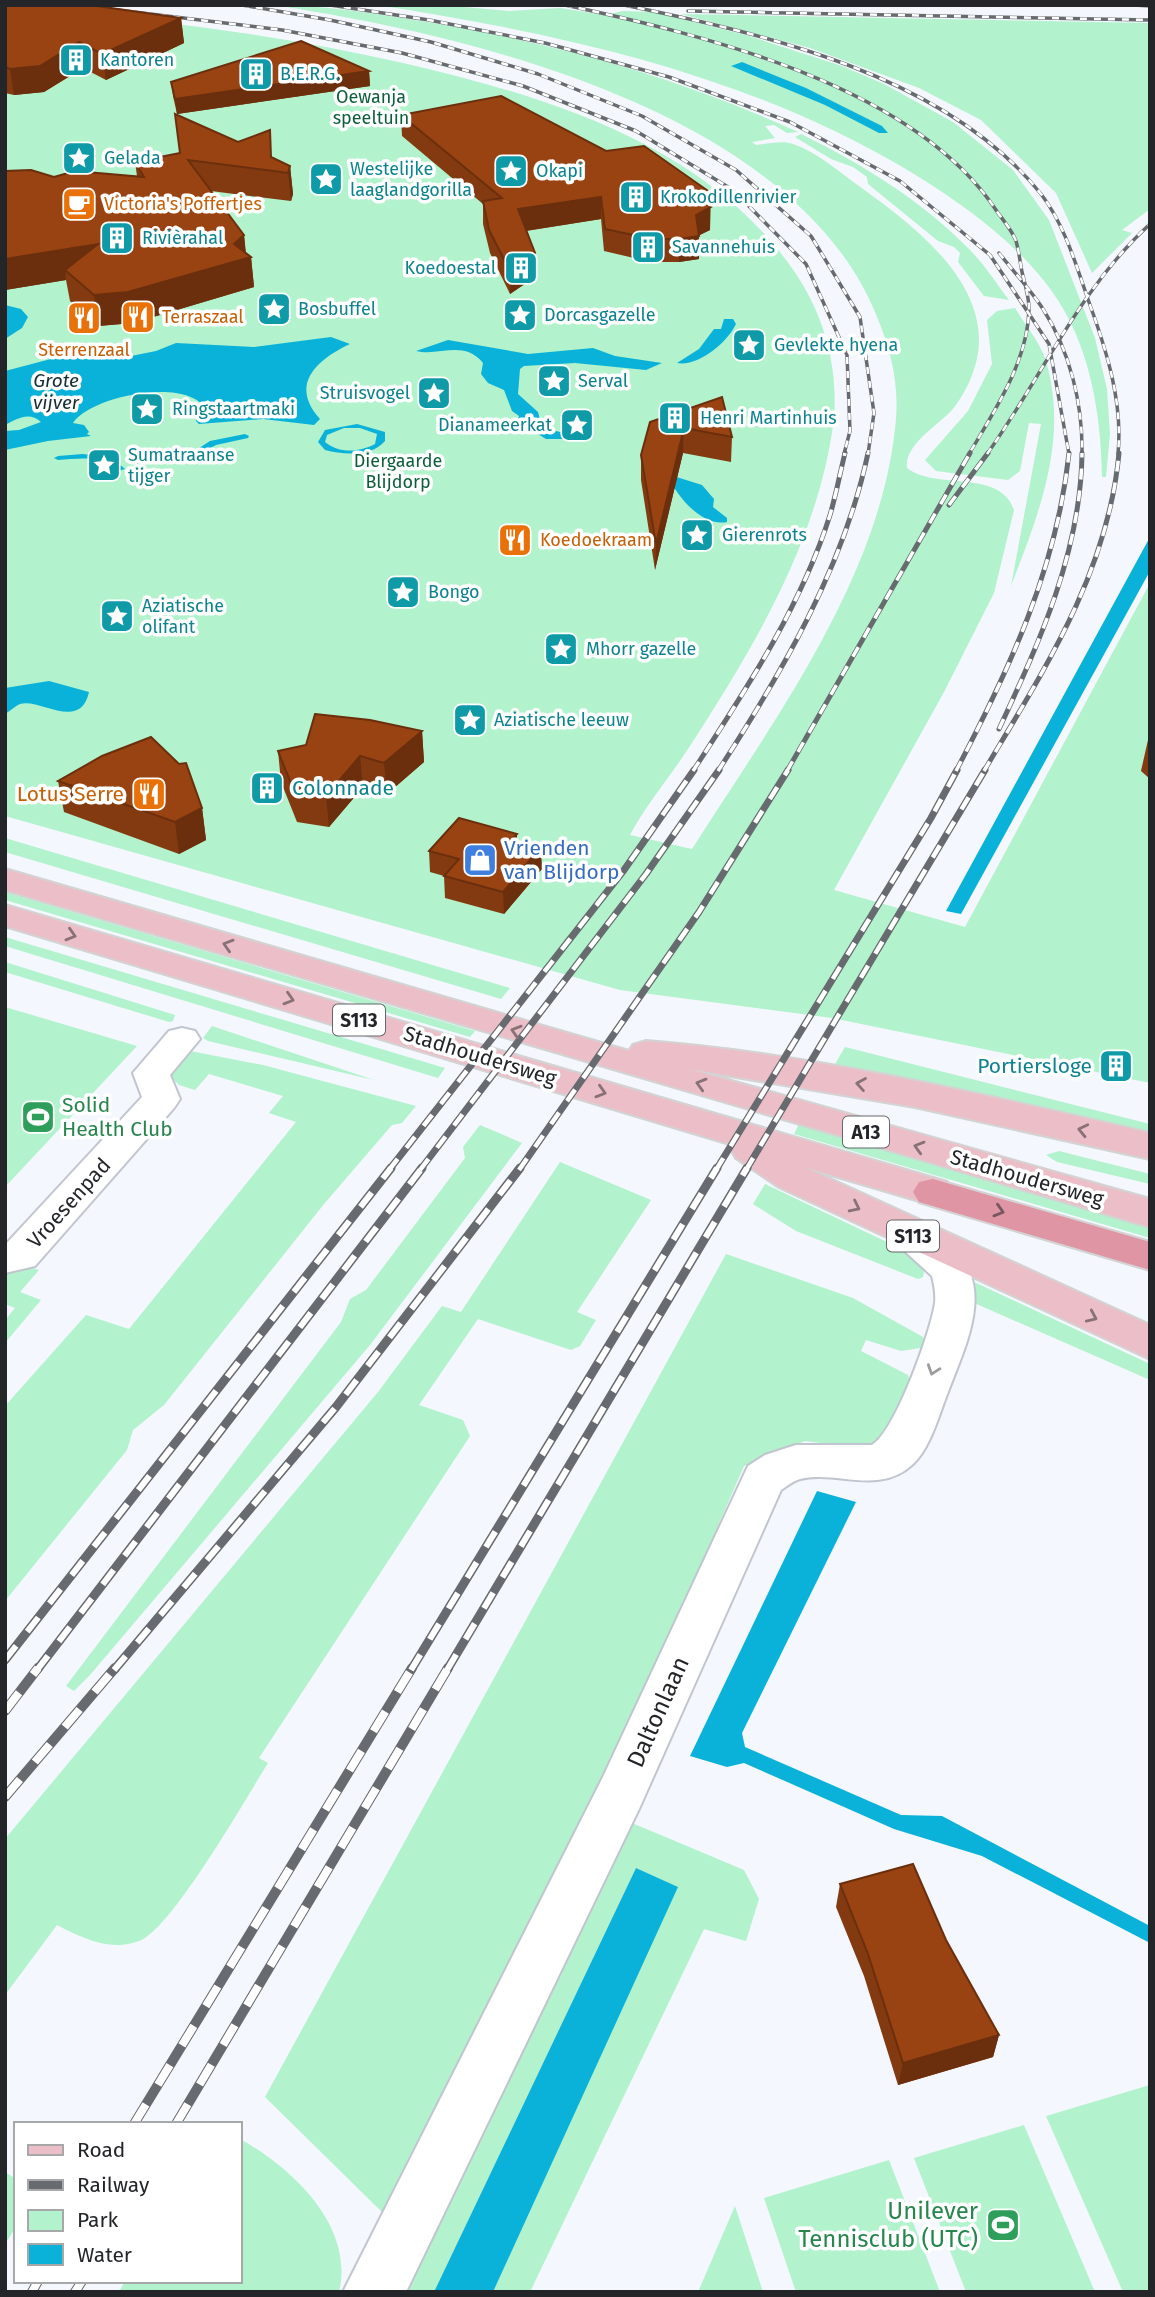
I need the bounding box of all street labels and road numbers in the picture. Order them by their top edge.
road number: S113 [333,1004,385,1036]
street label: Stadhoudersweg [400,1020,560,1092]
road number: A13 [843,1116,889,1148]
street label: Stadhoudersweg [947,1144,1107,1212]
street label: Vroesenpad [22,1153,116,1253]
road number: S113 [887,1220,939,1252]
street label: Daltonlaan [621,1652,695,1772]

